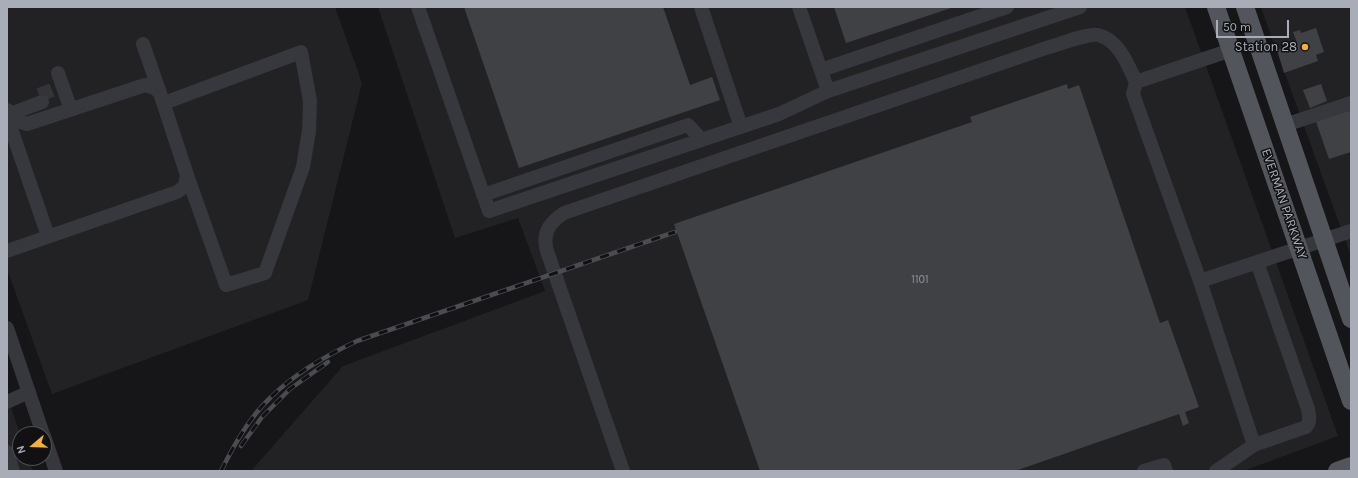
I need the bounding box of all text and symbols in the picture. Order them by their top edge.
scale bar [1218,12,1291,38]
text: 50 m [1223,20,1251,34]
place label: Station 28 [1235,39,1297,55]
marker: Station 28 [1300,42,1310,52]
street label: EVERMAN PARKWAY [1258,147,1310,261]
house number: 1101 [911,273,929,287]
north arrow [12,426,52,466]
text: N [14,444,29,456]

